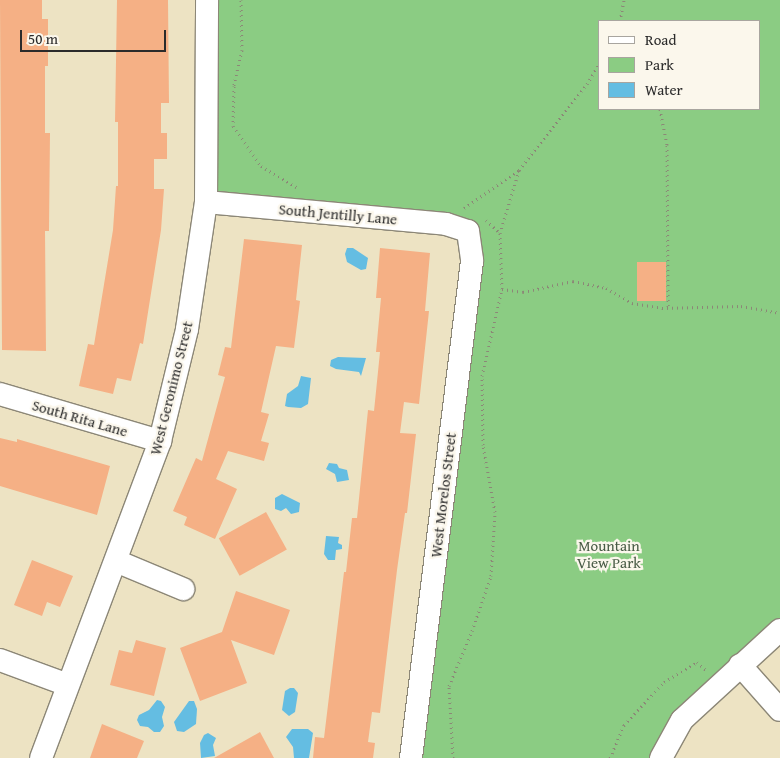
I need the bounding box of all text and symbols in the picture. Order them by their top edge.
scale bar [22,20,169,52]
legend [598,20,760,110]
text: 50 m [28,28,58,49]
text: Road [645,29,676,50]
text: Park [645,54,674,75]
text: Water [645,79,683,100]
street label: South Jentilly Lane [278,200,398,228]
street label: West Geronimo Street [146,319,196,457]
street label: South Rita Lane [30,396,130,440]
street label: West Morelos Street [426,431,460,559]
park label: Mountain View Park [577,536,641,571]

